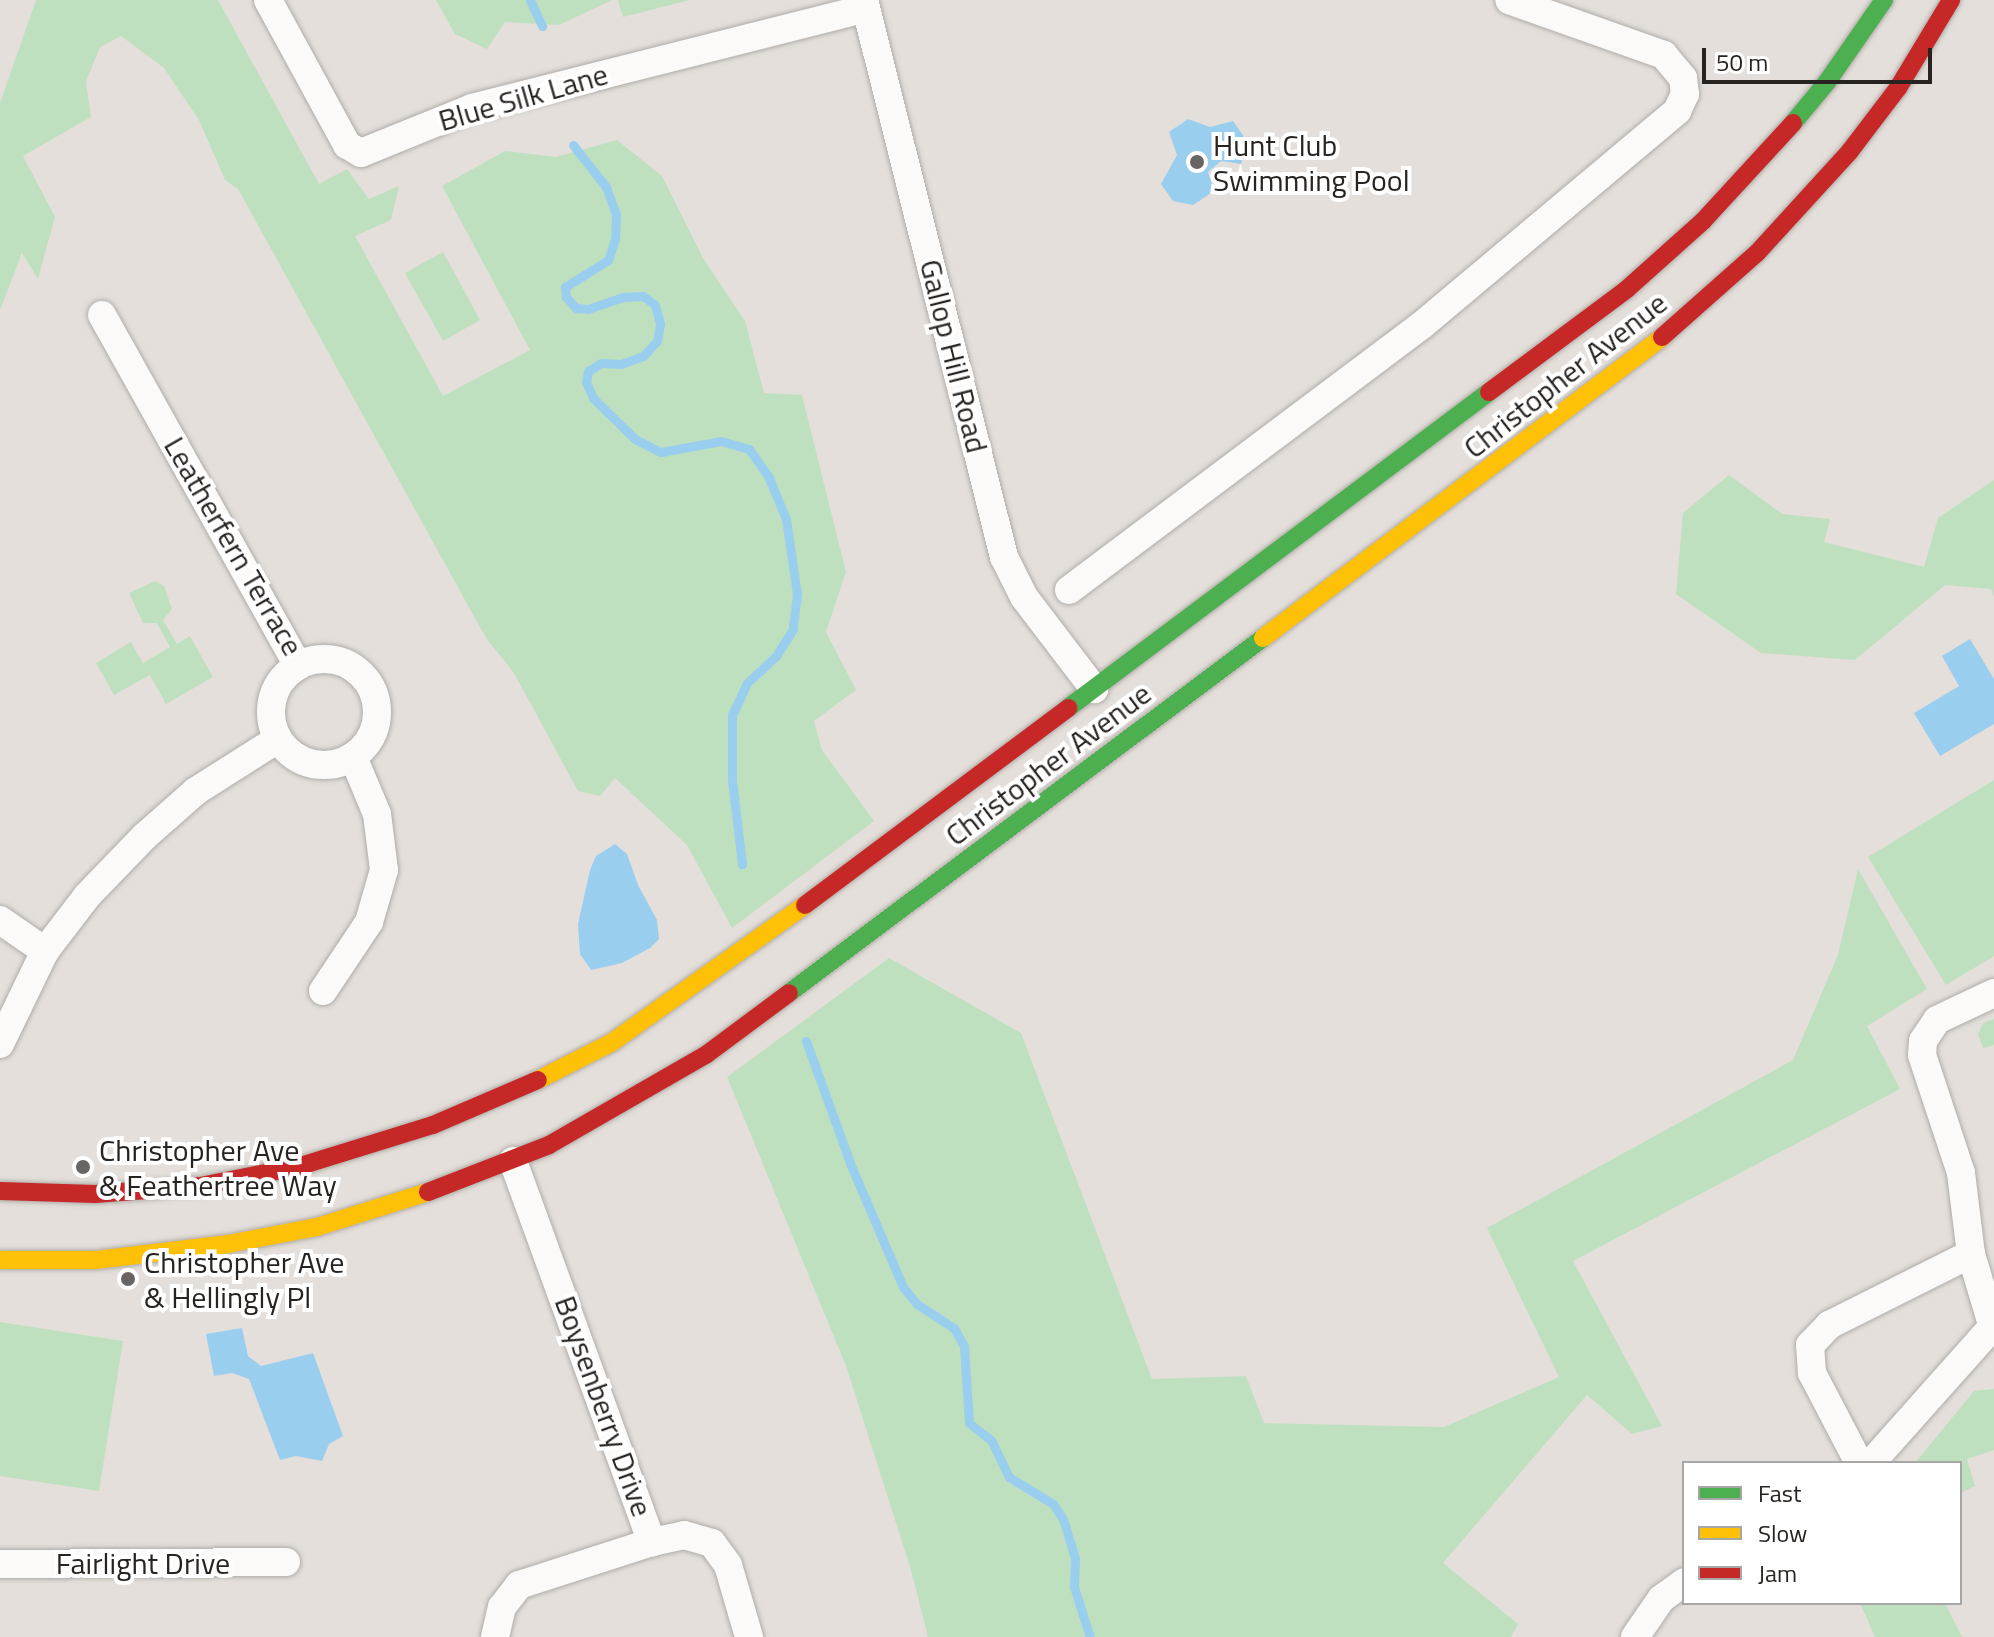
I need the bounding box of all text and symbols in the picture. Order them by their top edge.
scale bar [1706,32,1936,82]
text: 50 m [1716,44,1768,80]
street label: Blue Silk Lane [434,56,612,138]
place label: Hunt Club Swimming Pool [1213,127,1410,198]
marker: Hunt Club Swimming Pool [1188,153,1206,171]
street label: Gallop Hill Road [913,256,995,456]
street label: Christopher Avenue [1456,285,1674,465]
street label: Leatherfern Terrace [157,430,311,662]
street label: Christopher Avenue [938,675,1158,853]
place label: Christopher Ave & Feathertree Way [99,1132,337,1202]
marker: Christopher Ave & Feathertree Way [74,1158,92,1176]
place label: Christopher Ave & Hellingly Pl [144,1244,344,1314]
marker: Christopher Ave & Hellingly Pl [119,1270,137,1288]
street label: Boysenberry Drive [547,1291,661,1521]
legend [1682,1461,1962,1605]
text: Fast [1758,1475,1801,1511]
text: Slow [1758,1515,1807,1551]
street label: Fairlight Drive [56,1545,230,1581]
text: Jam [1758,1555,1797,1591]

